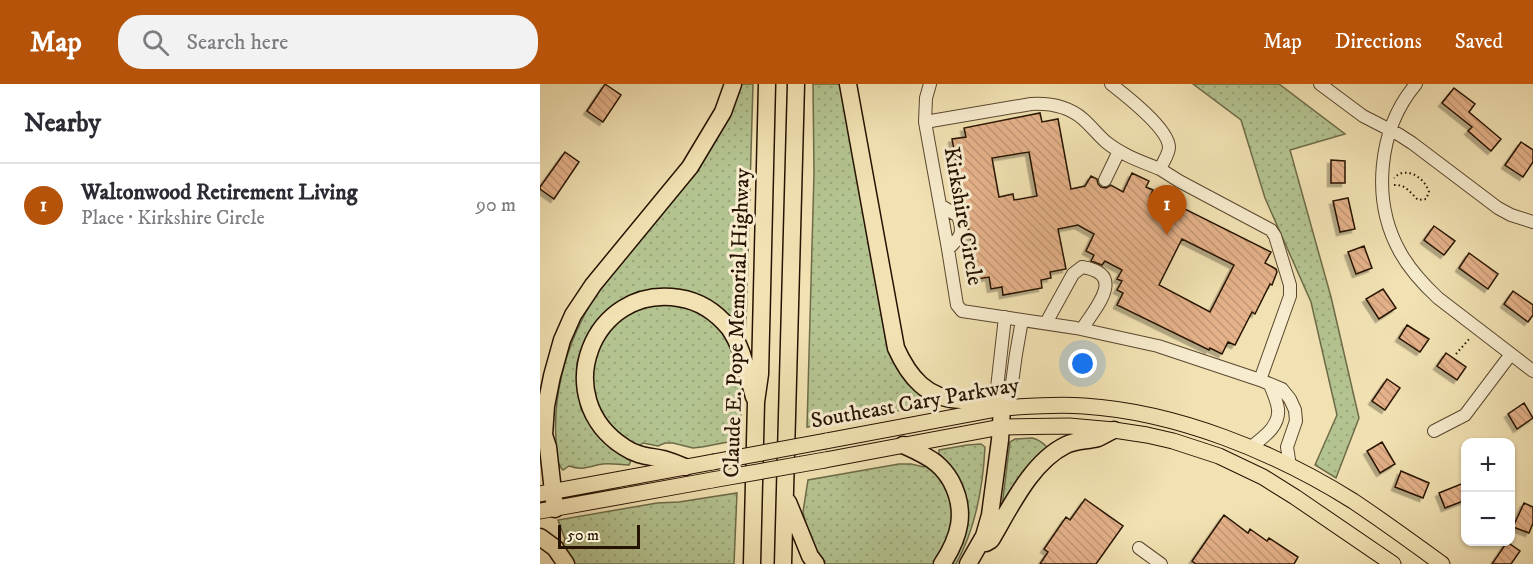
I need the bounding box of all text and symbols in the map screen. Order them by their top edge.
search box [118,15,538,69]
text: Map [30,25,82,60]
icon: search [139,26,172,59]
text: Search here [187,29,288,56]
text: Map [1263,29,1302,55]
text: Directions [1335,29,1422,55]
text: Saved [1455,29,1503,55]
text: Nearby [24,107,101,140]
street label: Kirkshire Circle [938,145,988,287]
street label: Claude E. Pope Memorial Highway [718,167,756,478]
text: Waltonwood Retirement Living [81,179,357,206]
pin: 1 [1148,186,1186,235]
text: 1 [40,193,47,218]
text: 90 m [476,193,516,218]
text: Place · Kirkshire Circle [81,206,265,231]
your location [1068,349,1097,378]
street label: Southeast Cary Parkway [809,371,1022,435]
map controls [1461,438,1515,546]
button: + [1461,438,1515,492]
button: − [1461,492,1515,546]
scale bar [558,522,640,550]
text: 50 m [567,525,599,545]

